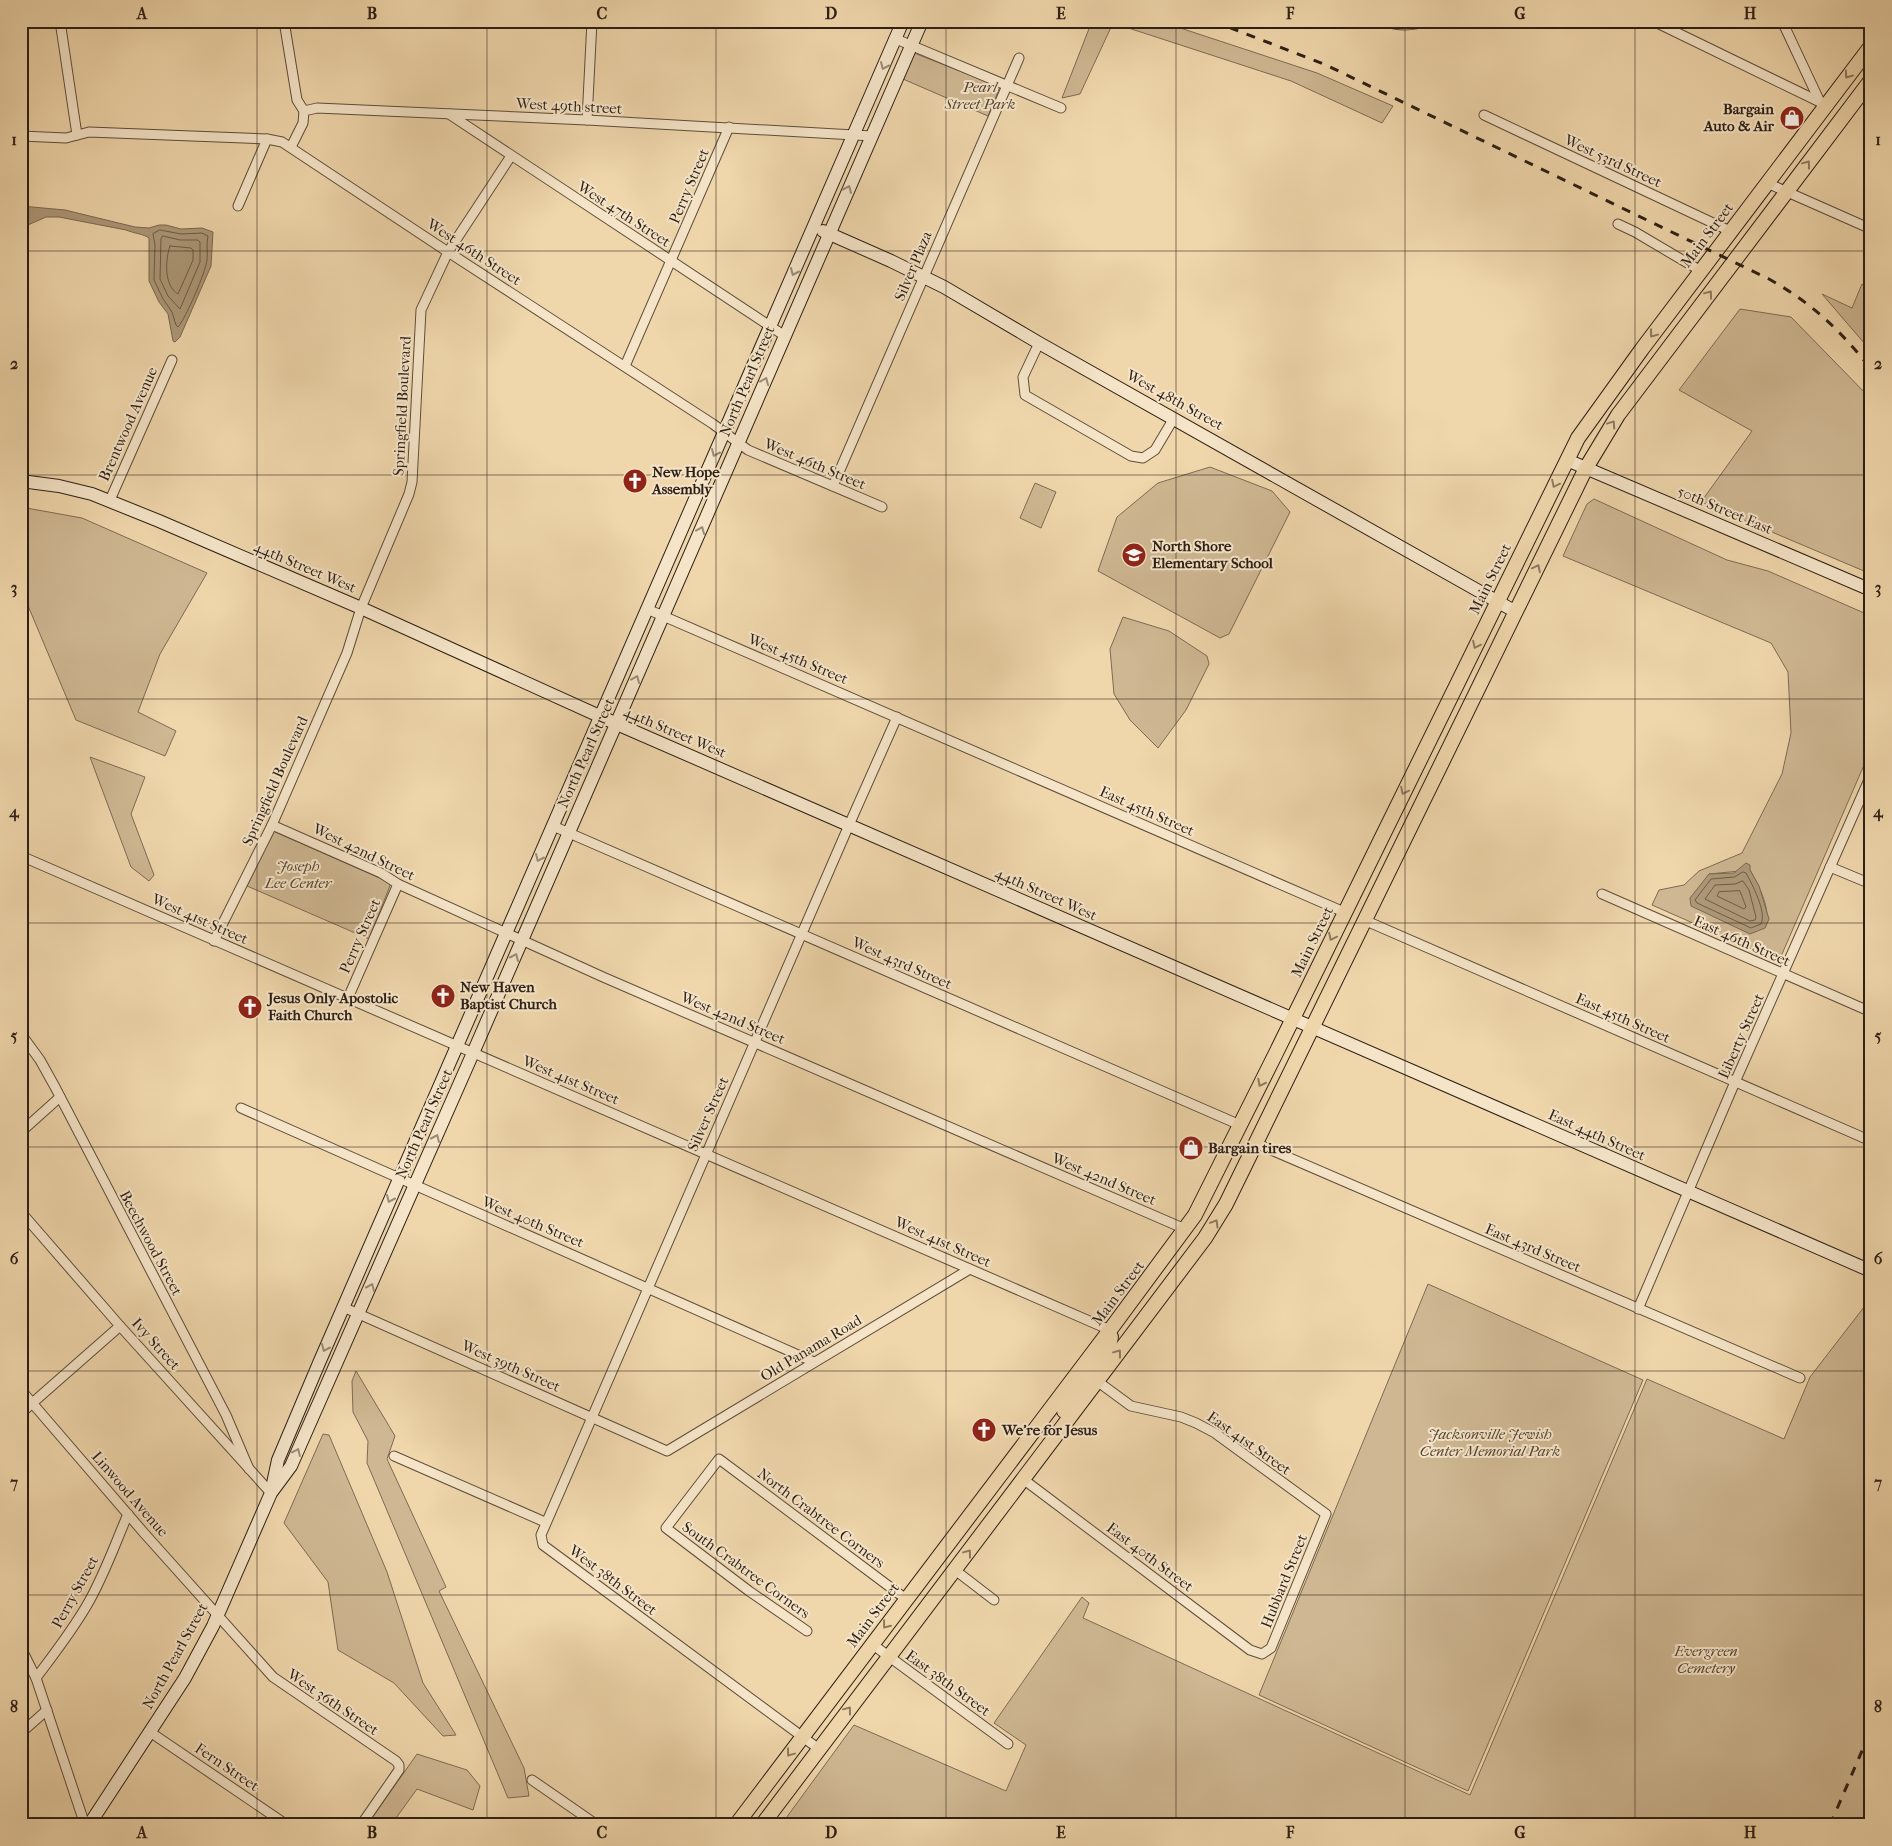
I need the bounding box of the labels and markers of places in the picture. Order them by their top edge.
place label: Bargain Auto & Air [1703,100,1775,135]
shop icon: Bargain Auto & Air [1779,105,1805,131]
place label: New Hope Assembly [651,463,720,498]
church icon: New Hope Assembly [622,468,648,494]
place label: North Shore Elementary School [1152,537,1274,572]
school or university icon: North Shore Elementary School [1121,542,1147,568]
place label: New Haven Baptist Church [460,978,557,1013]
church icon: New Haven Baptist Church [430,983,456,1009]
place label: Jesus Only Apostolic Faith Church [266,989,398,1024]
church icon: Jesus Only Apostolic Faith Church [237,994,263,1020]
shop icon: Bargain tires [1178,1135,1204,1161]
place label: Bargain tires [1208,1139,1292,1157]
church icon: We're for Jesus [971,1417,997,1443]
place label: We're for Jesus [1001,1421,1098,1439]

